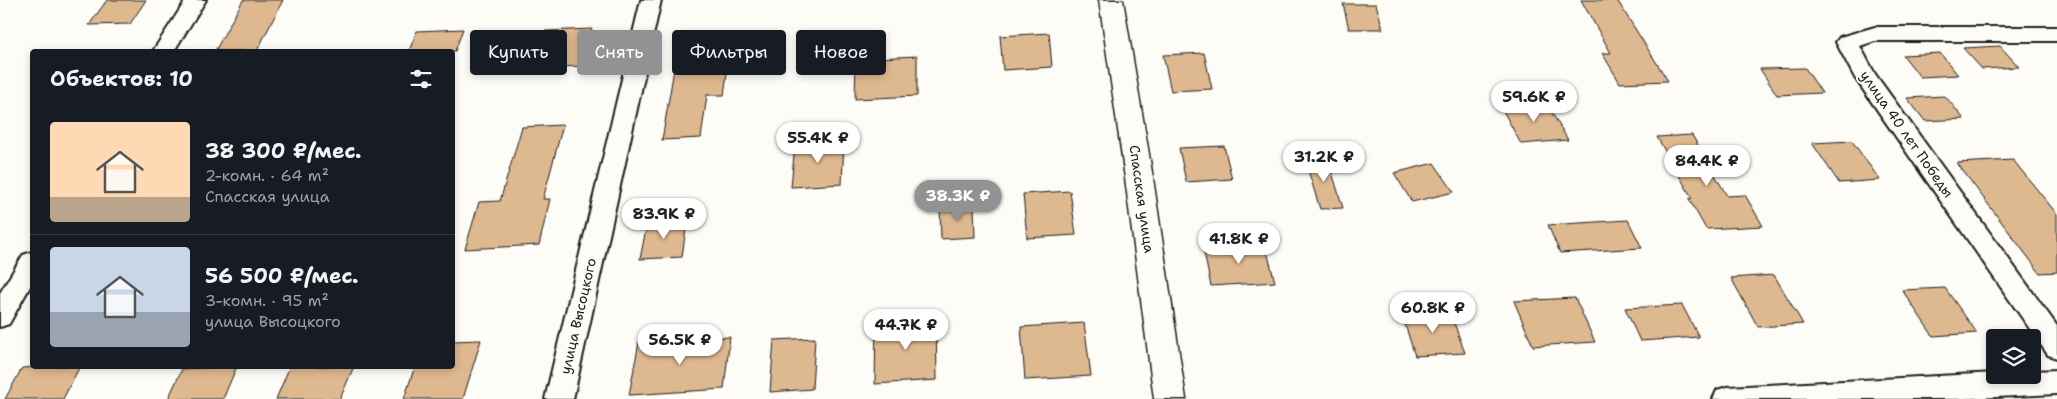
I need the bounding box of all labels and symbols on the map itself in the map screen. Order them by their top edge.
street label: улица 40 лет Победы [1856,67,1958,201]
pin: 59.6K ₽ [1488,80,1580,123]
pin: 55.4K ₽ [772,121,864,164]
pin: 31.2K ₽ [1278,140,1370,183]
street label: Спасская улица [1125,144,1159,255]
pin: 84.4K ₽ [1661,144,1753,187]
pin: 38.3K ₽ [912,180,1004,222]
pin: 83.9K ₽ [618,198,710,240]
pin: 41.8K ₽ [1193,222,1285,265]
street label: улица Высоцкого [556,256,600,376]
pin: 60.8K ₽ [1387,292,1479,334]
pin: 44.7K ₽ [860,308,952,351]
pin: 56.5K ₽ [634,324,726,366]

